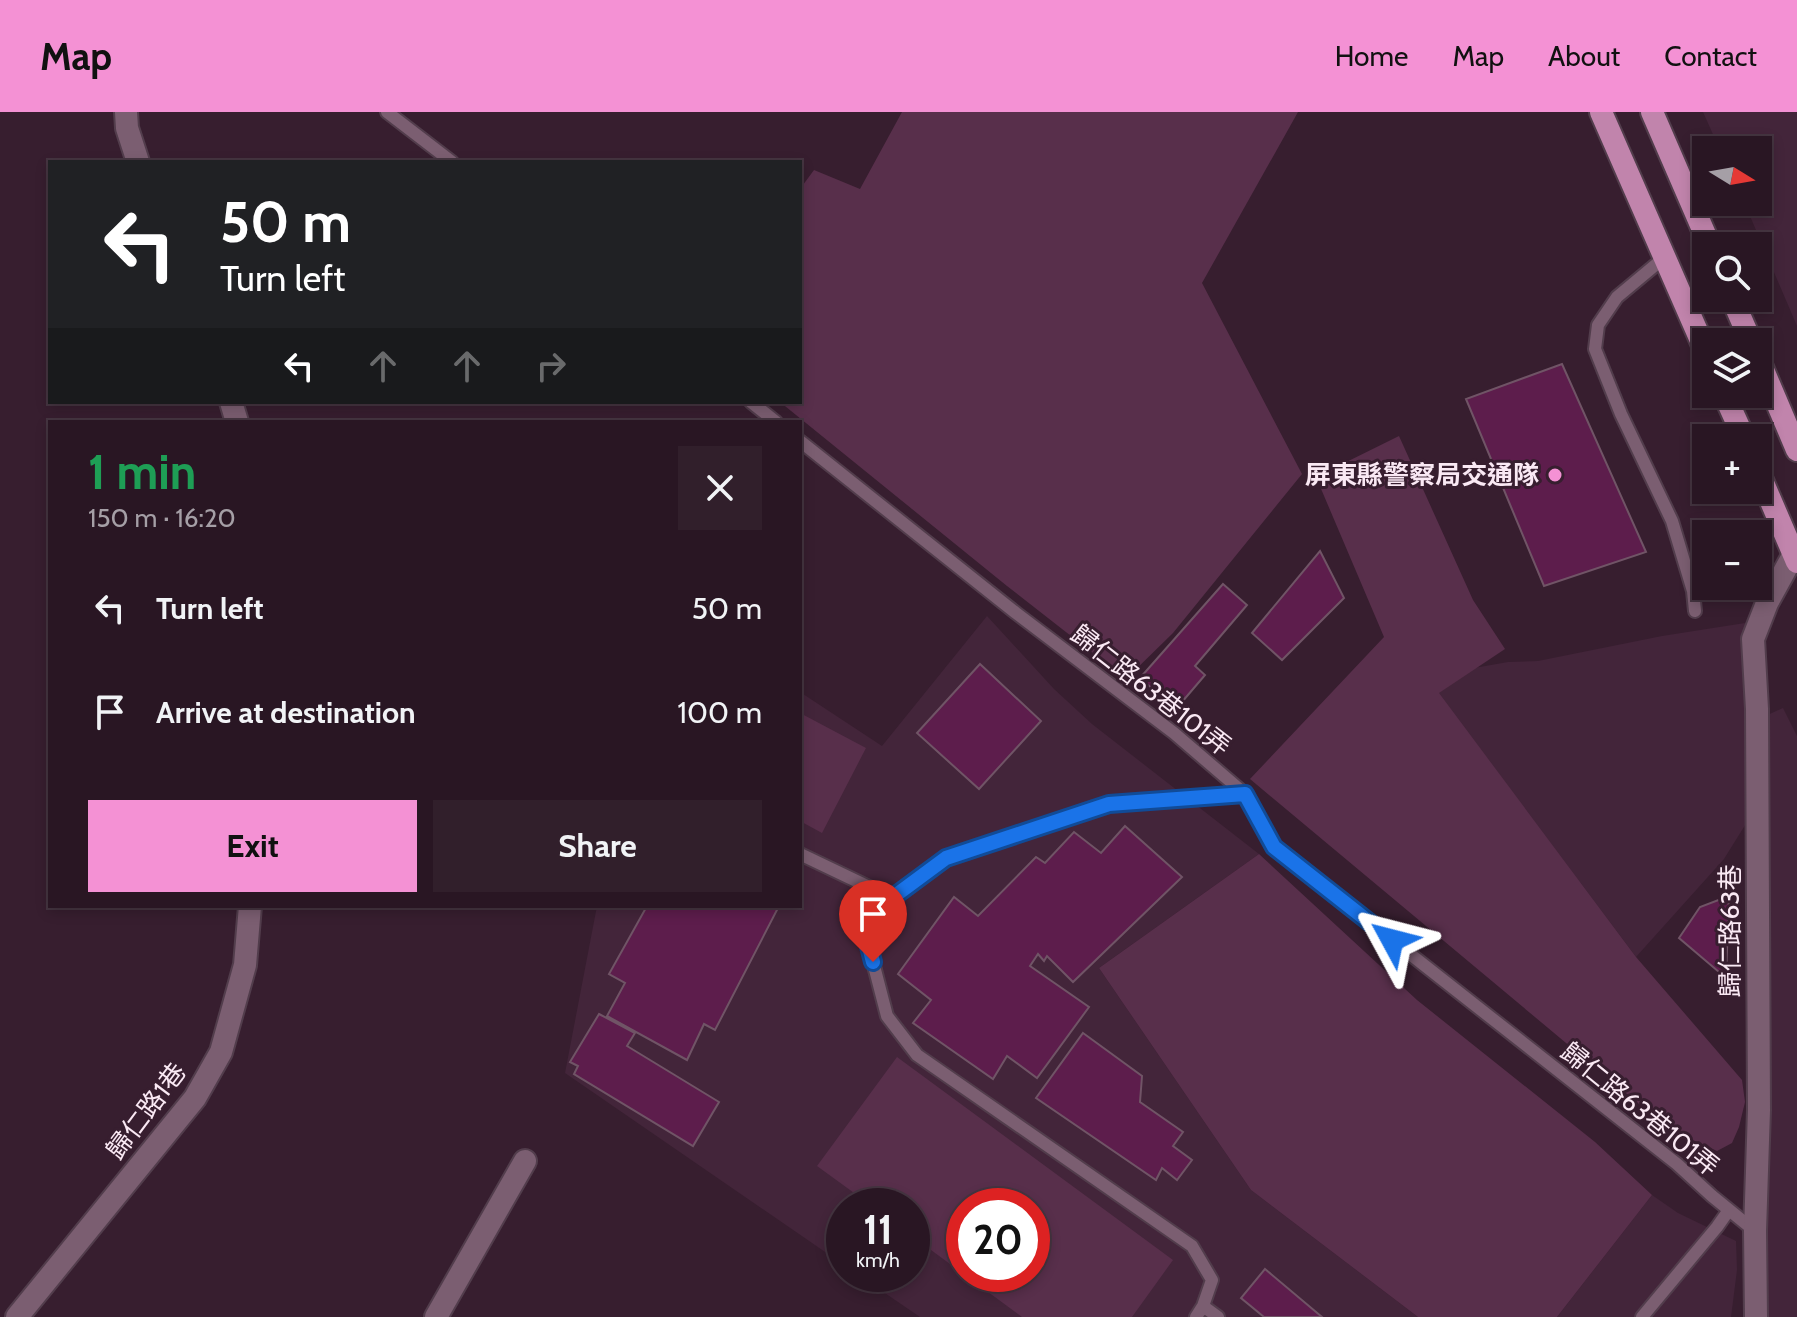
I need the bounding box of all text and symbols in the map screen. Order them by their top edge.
text: Map [40,33,112,80]
text: Home [1335,39,1408,73]
text: Map [1452,39,1504,73]
text: About [1548,39,1620,73]
text: Contact [1664,39,1757,73]
north arrow [1692,136,1772,216]
map controls [1692,136,1772,600]
text: 50 m [220,188,351,256]
icon: left [88,192,192,296]
button: search [1692,232,1772,312]
text: Turn left [220,256,345,300]
button: layers [1692,328,1772,408]
icon: left [277,344,321,388]
icon: ahead [361,344,405,388]
icon: ahead [445,344,489,388]
icon: right [529,344,573,388]
button: + [1692,424,1772,504]
text: 1 min [88,443,196,501]
button: close [678,446,762,530]
place label: 屏東縣警察局交通隊 [1305,459,1539,491]
marker: 屏東縣警察局交通隊 [1546,466,1564,484]
text: 150 m · 16:20 [88,502,236,534]
button: − [1692,520,1772,600]
icon: left [88,586,132,630]
text: Turn left [156,590,264,627]
text: 50 m [692,590,762,627]
street label: 歸仁路63巷101弄 [1065,618,1237,762]
icon: arrive [88,690,132,734]
text: Arrive at destination [156,694,416,731]
text: 100 m [677,694,762,731]
button: Exit [88,800,417,892]
button: Share [433,800,762,892]
street label: 歸仁路63巷 [1714,865,1746,997]
pin [839,880,907,962]
icon: arrive [851,892,895,936]
position arrow [1350,898,1434,982]
street label: 歸仁路63巷101弄 [1555,1036,1725,1182]
street label: 歸仁路1巷 [99,1056,193,1166]
speed limit sign: 20 [946,1188,1050,1292]
text: 11 [863,1205,893,1254]
text: km/h [856,1248,900,1272]

